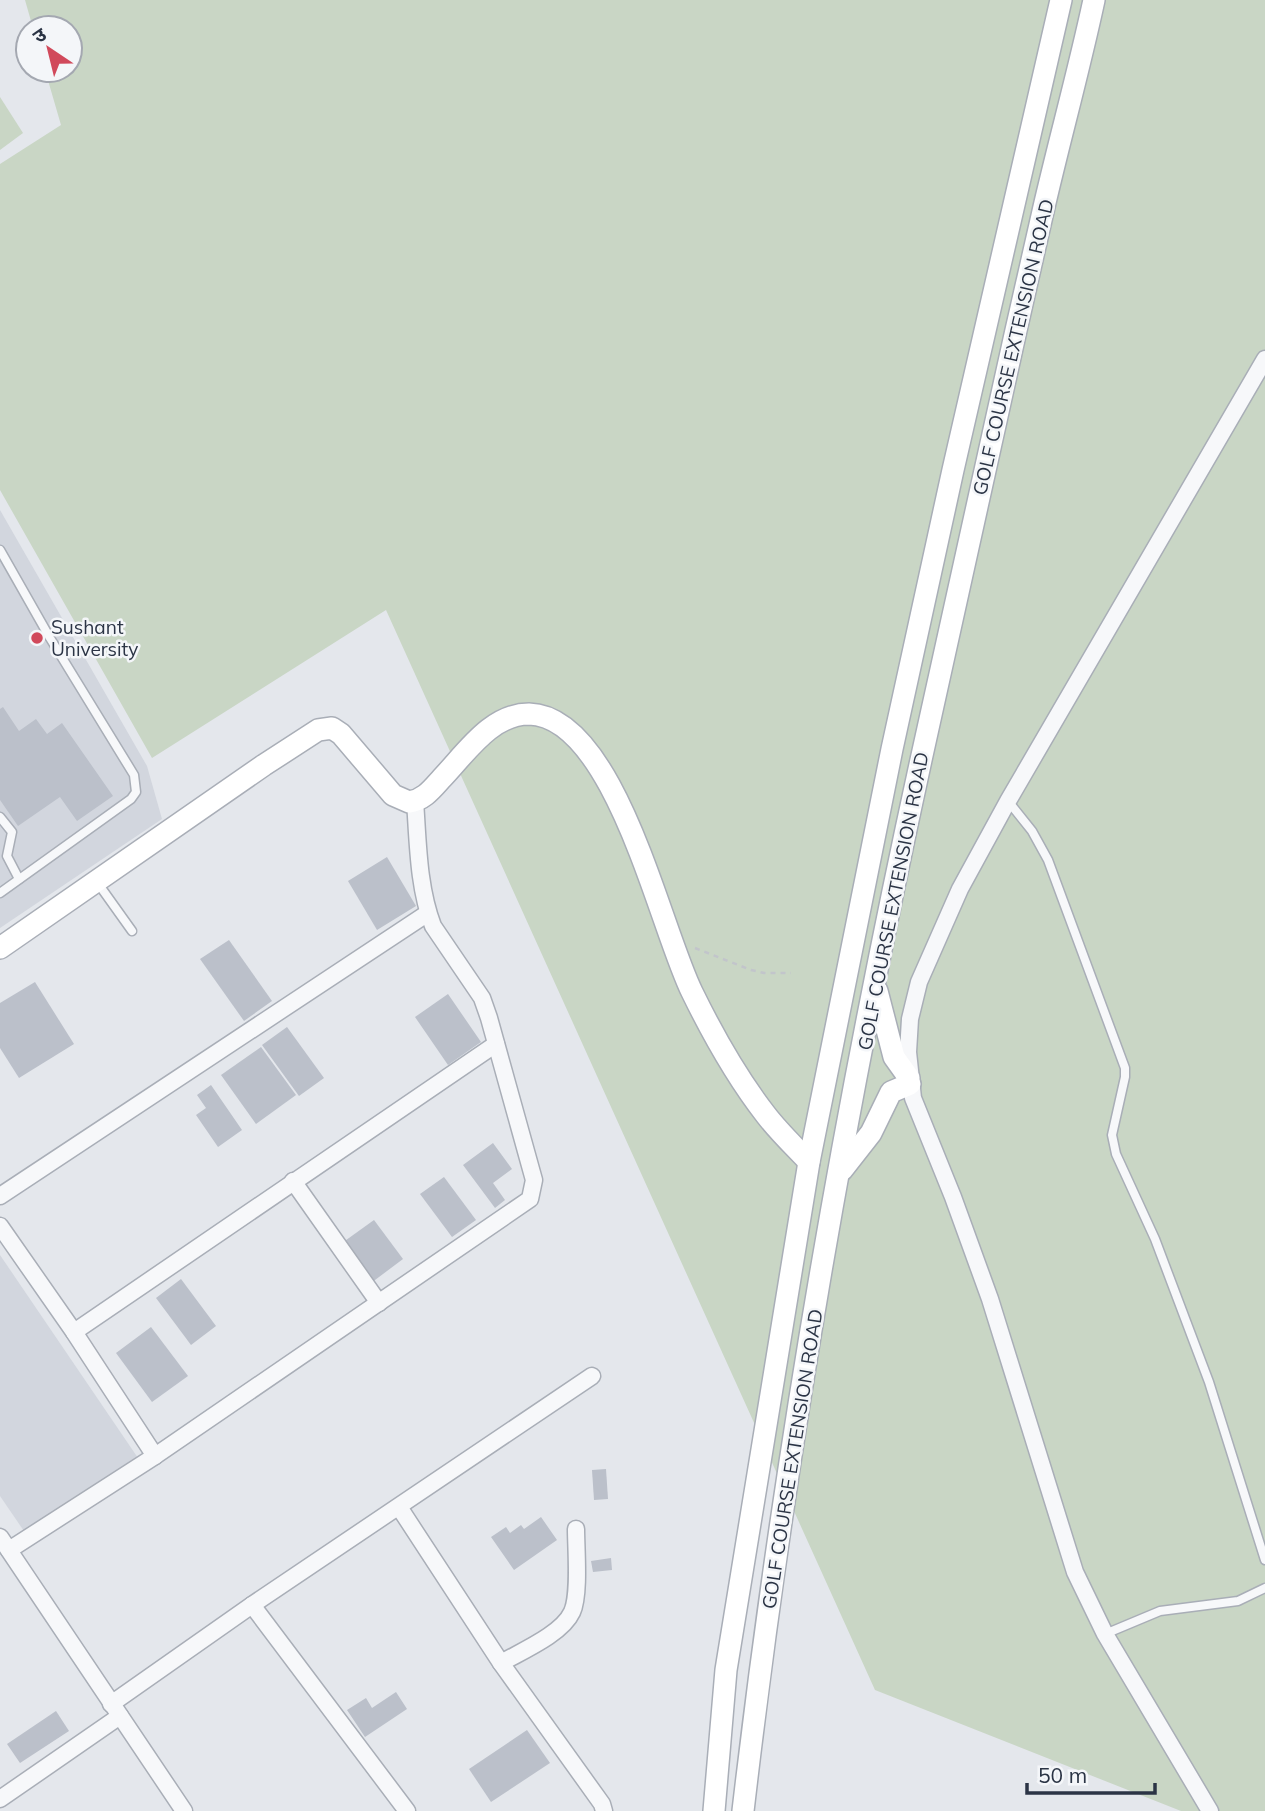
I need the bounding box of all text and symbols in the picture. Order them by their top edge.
north arrow [14,14,84,84]
text: उ [28,22,51,48]
street label: GOLF COURSE EXTENSION ROAD [967,197,1059,497]
place label: Sushant University [51,615,138,661]
marker: Sushant University [29,630,45,646]
street label: GOLF COURSE EXTENSION ROAD [852,750,934,1052]
street label: GOLF COURSE EXTENSION ROAD [756,1307,828,1611]
scale bar [1027,1752,1155,1796]
text: 50 m [1038,1762,1087,1788]

